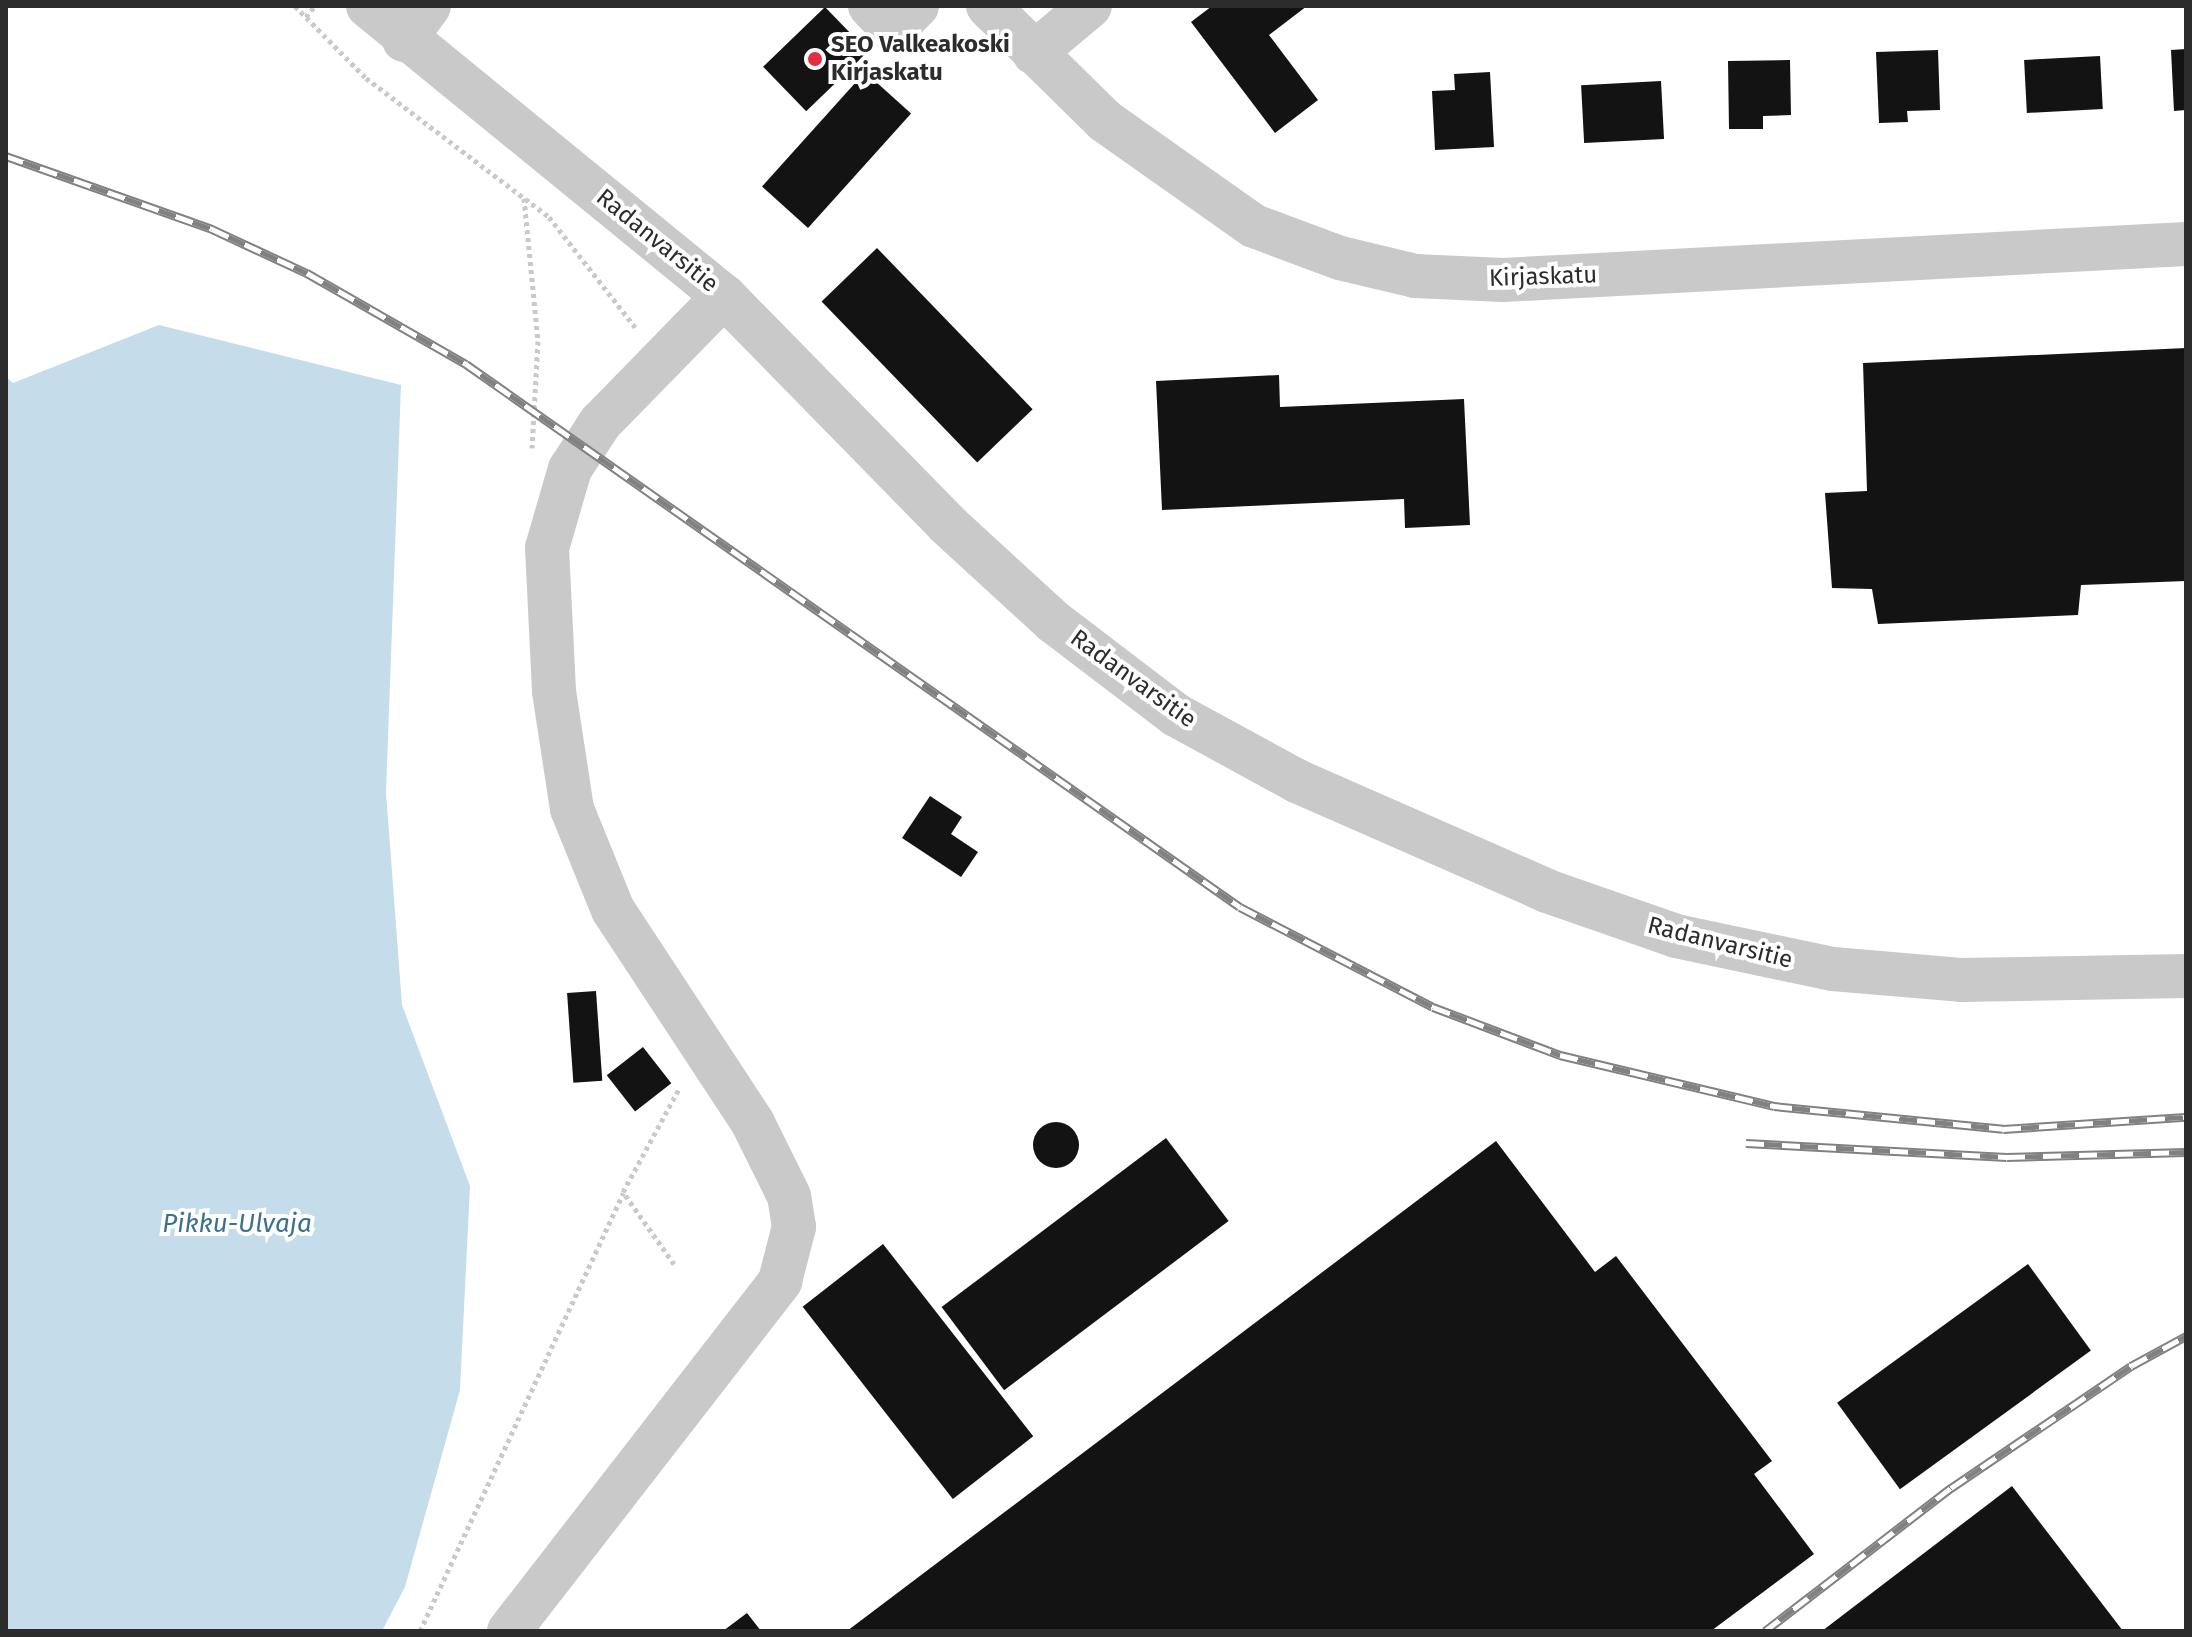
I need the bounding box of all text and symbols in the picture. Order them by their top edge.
place label: SEO Valkeakoski Kirjaskatu [831,31,1010,87]
marker: SEO Valkeakoski Kirjaskatu [806,50,824,68]
street label: Radanvarsitie [590,183,724,299]
street label: Kirjaskatu [1488,261,1598,293]
street label: Radanvarsitie [1064,624,1202,734]
street label: Radanvarsitie [1644,911,1796,975]
water label: Pikku-Ulvaja [162,1208,312,1240]

